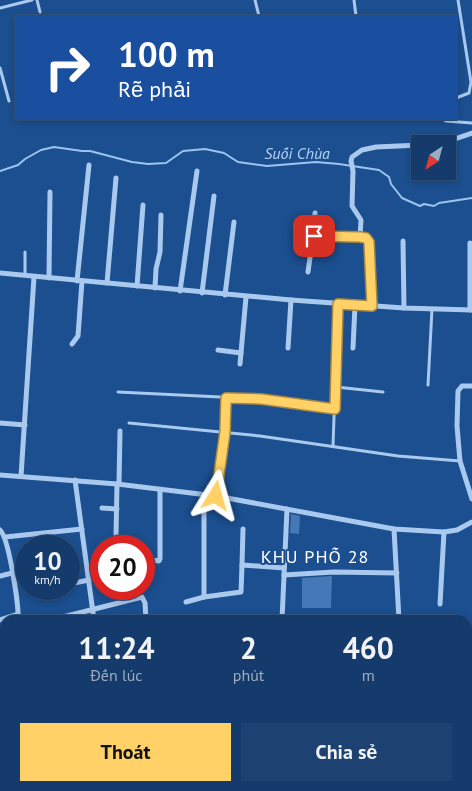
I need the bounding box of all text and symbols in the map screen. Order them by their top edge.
text: 100 m [118,31,215,77]
icon: right [35,35,100,100]
text: Rẽ phải [118,75,191,103]
north arrow [411,135,456,180]
map controls [411,135,456,180]
water label: Suối Chùa [264,143,330,163]
pin [293,215,335,257]
icon: arrive [300,222,328,250]
position arrow [189,469,241,521]
speed limit sign: 20 [90,535,155,600]
text: 10 [33,545,62,577]
district label: KHU PHỐ 28 [261,545,369,568]
text: km/h [34,572,61,587]
text: 11:24 [78,628,154,667]
text: 2 [240,628,257,667]
text: 460 [343,628,394,667]
text: Đến lúc [90,665,143,685]
text: phút [233,665,264,685]
text: m [362,665,375,685]
button: Thoát [20,723,231,781]
button: Chia sẻ [241,723,452,781]

